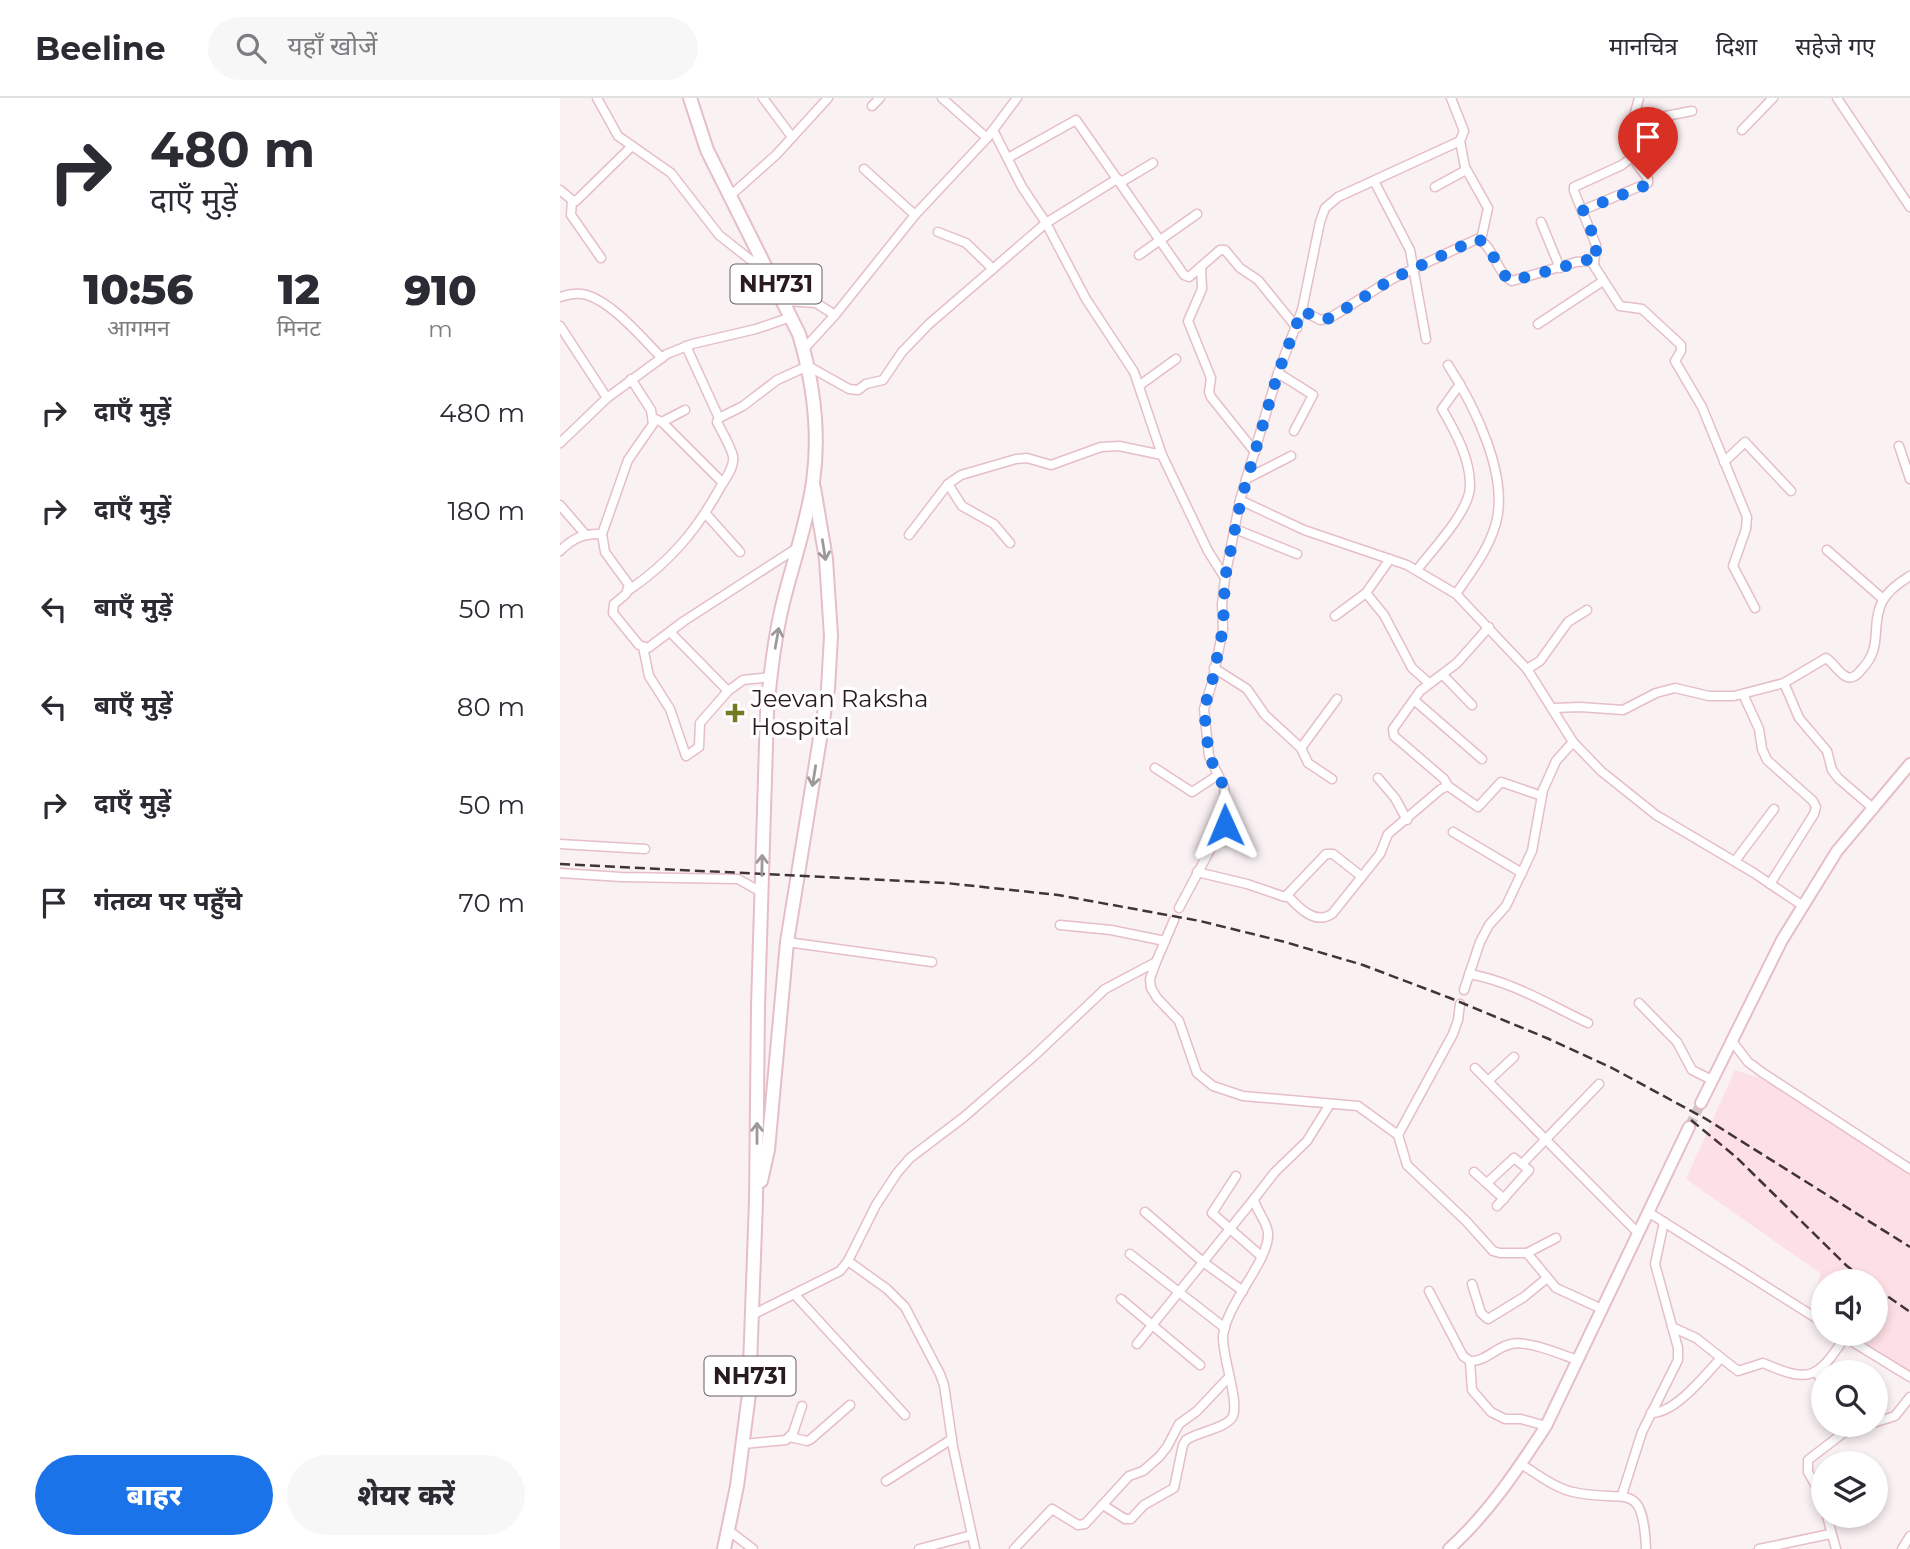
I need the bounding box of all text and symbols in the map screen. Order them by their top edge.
search box [208,17,698,80]
text: Beeline [35,28,166,68]
icon: search [232,29,270,67]
text: यहाँ खोजें [288,30,377,62]
text: मानचित्र [1609,32,1678,61]
text: दिशा [1716,32,1757,61]
text: सहेजे गए [1795,32,1875,61]
pin [1618,107,1678,179]
icon: arrive [1629,118,1667,156]
text: 480 m [150,120,315,179]
icon: right [35,126,126,217]
text: दाएँ मुड़ें [150,180,238,219]
text: 10:56 [83,263,194,315]
text: 12 [278,263,320,315]
text: 910 [404,264,477,316]
road number: NH731 [730,265,822,304]
text: आगमन [107,314,170,342]
text: मिनट [277,314,321,342]
text: m [428,315,453,343]
icon: right [35,394,73,432]
text: दाएँ मुड़ें [94,395,171,427]
text: 480 m [439,397,525,429]
icon: right [35,492,73,530]
text: दाएँ मुड़ें [94,493,171,525]
text: 180 m [447,495,525,527]
one-way arrow [818,538,831,561]
icon: left [35,590,73,628]
text: बाएँ मुड़ें [94,591,173,623]
text: 50 m [459,593,525,625]
one-way arrow [771,627,784,650]
place label: Jeevan Raksha Hospital [750,684,928,741]
icon: left [35,688,73,726]
text: बाएँ मुड़ें [94,689,173,721]
text: 80 m [457,691,525,723]
marker: Jeevan Raksha Hospital [725,703,745,723]
one-way arrow [807,764,820,787]
icon: right [35,786,73,824]
text: दाएँ मुड़ें [94,787,171,819]
position arrow [1188,788,1262,862]
text: 50 m [459,789,525,821]
one-way arrow [755,854,769,877]
icon: arrive [35,884,73,922]
text: गंतव्य पर पहुँचे [94,885,242,917]
text: 70 m [459,887,525,919]
one-way arrow [750,1122,763,1145]
map controls [1811,1269,1888,1528]
button: sound [1811,1269,1888,1346]
road number: NH731 [704,1357,795,1396]
button: search [1811,1360,1888,1437]
button: layers [1811,1451,1888,1528]
button: बाहर [35,1455,273,1535]
button: शेयर करें [287,1455,525,1535]

